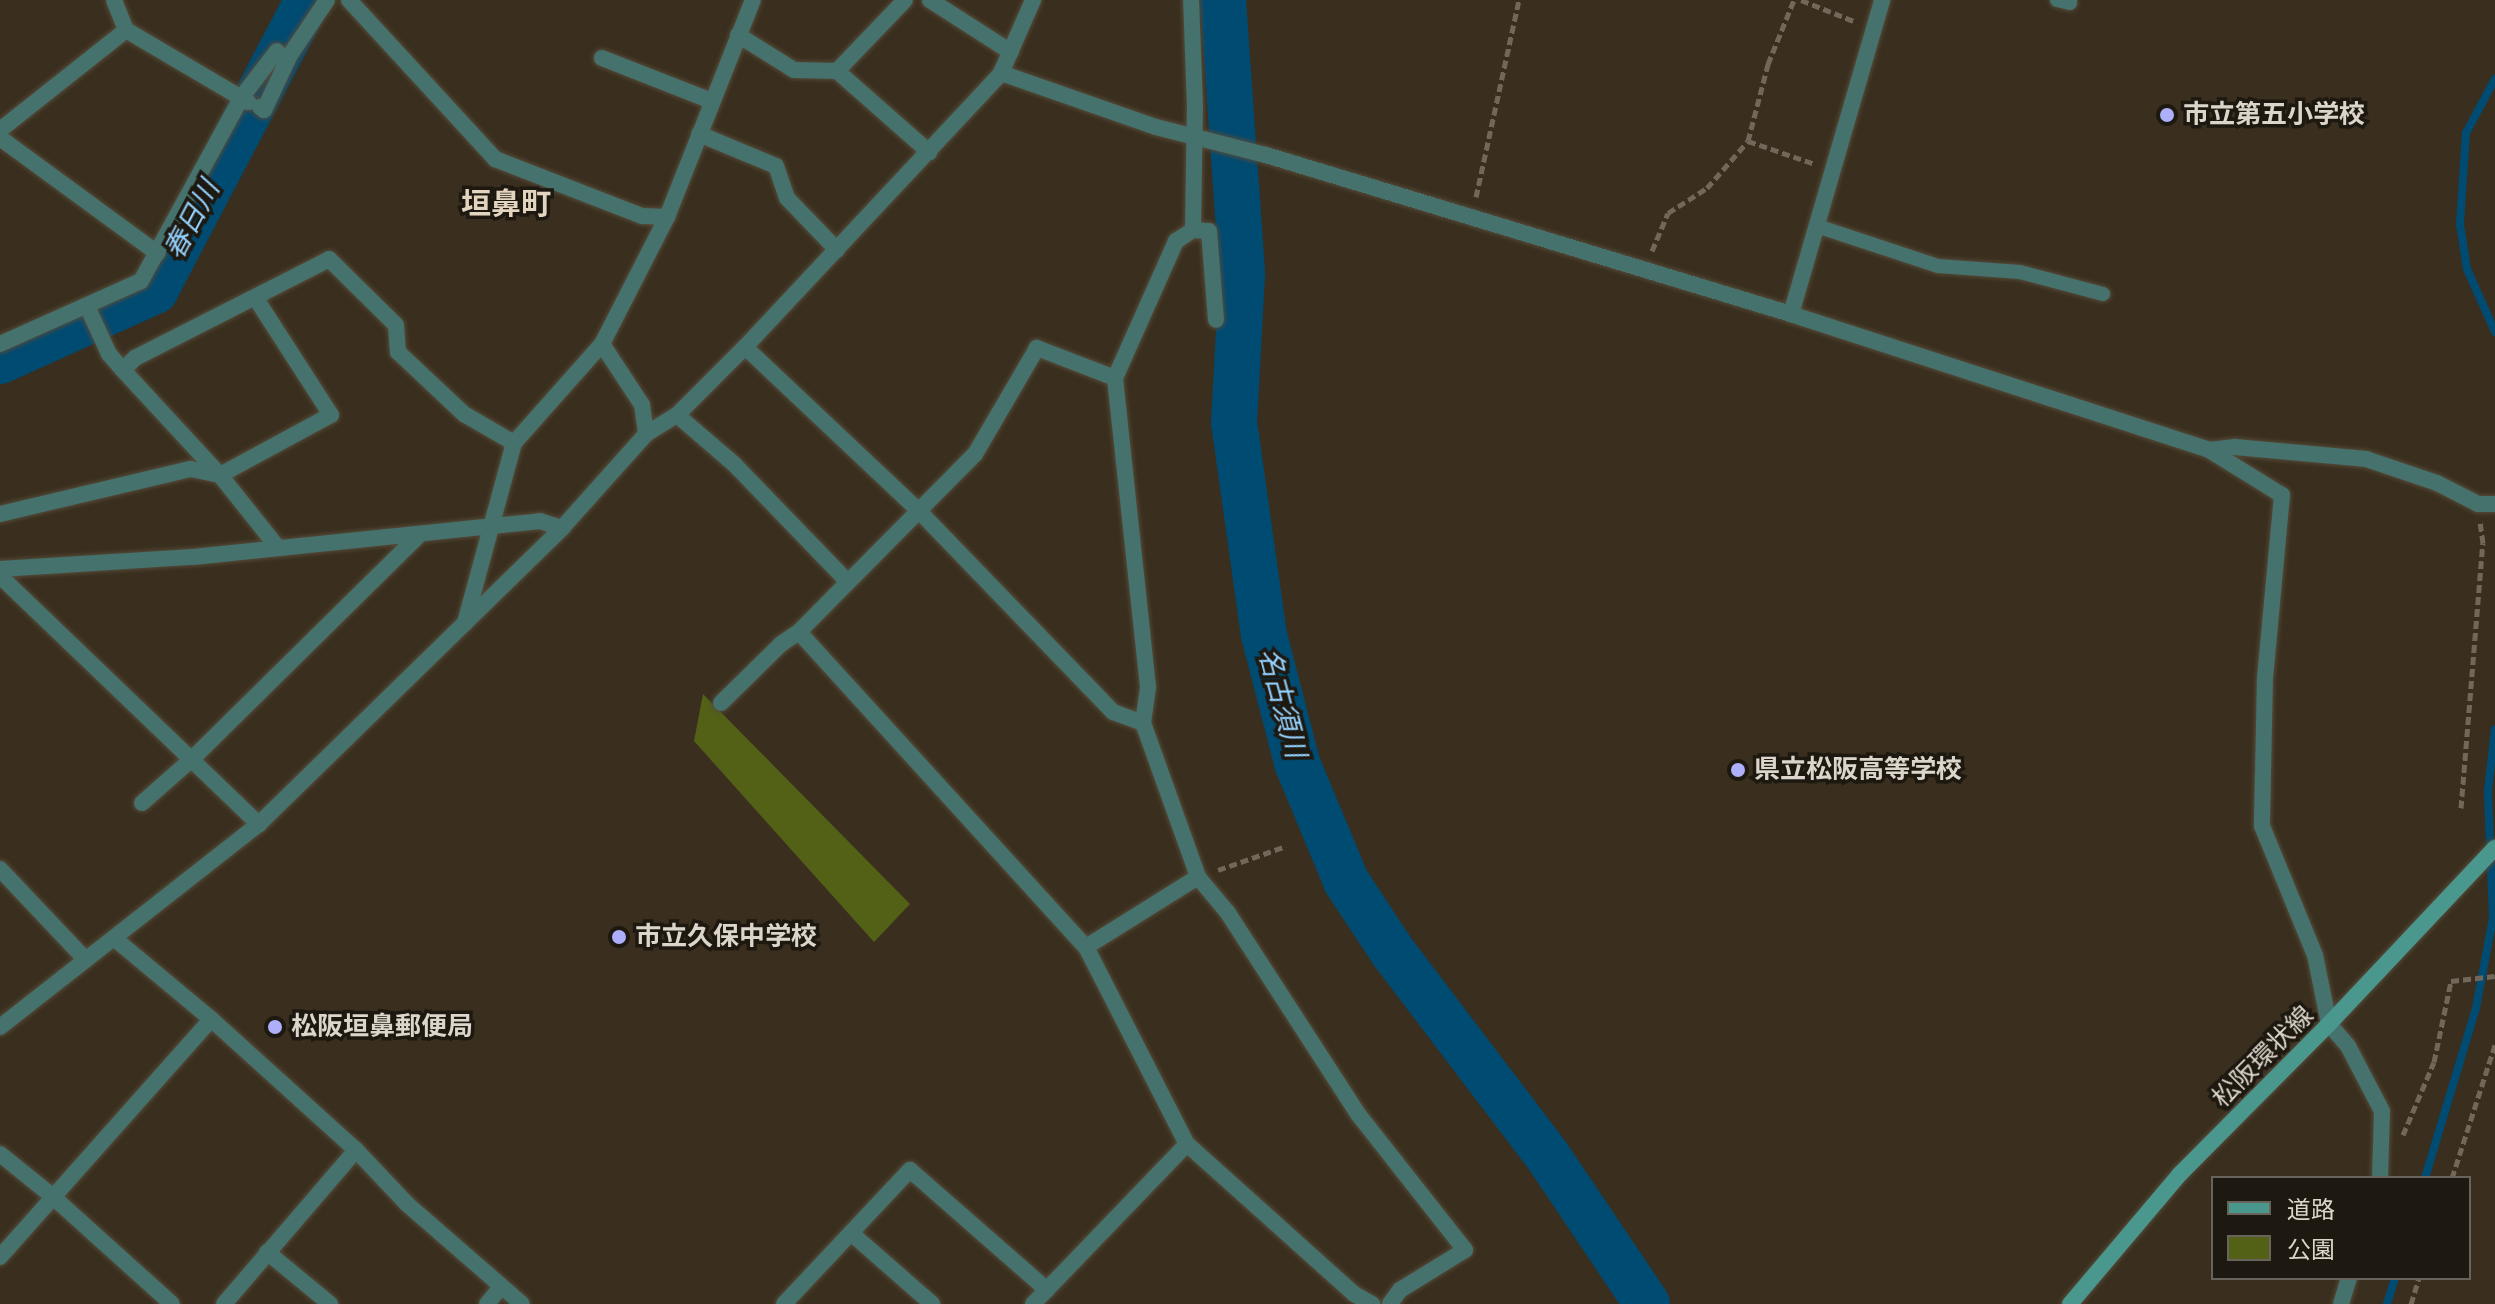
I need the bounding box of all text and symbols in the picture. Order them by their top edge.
place label: 市立第五小学校 [2183,99,2365,131]
marker: 市立第五小学校 [2158,106,2176,124]
water label: 春日川 [157,175,227,265]
district label: 垣鼻町 [461,187,551,223]
water label: 名古須川 [1251,645,1313,761]
place label: 県立松阪高等学校 [1754,754,1962,786]
marker: 県立松阪高等学校 [1729,761,1747,779]
place label: 市立久保中学校 [635,921,817,953]
marker: 市立久保中学校 [610,928,628,946]
street label: 松阪環状線 [2206,1000,2320,1114]
place label: 松阪垣鼻郵便局 [291,1011,473,1043]
marker: 松阪垣鼻郵便局 [266,1018,284,1036]
legend [2211,1176,2471,1280]
text: 道路 [2287,1194,2335,1226]
text: 公園 [2287,1234,2335,1266]

